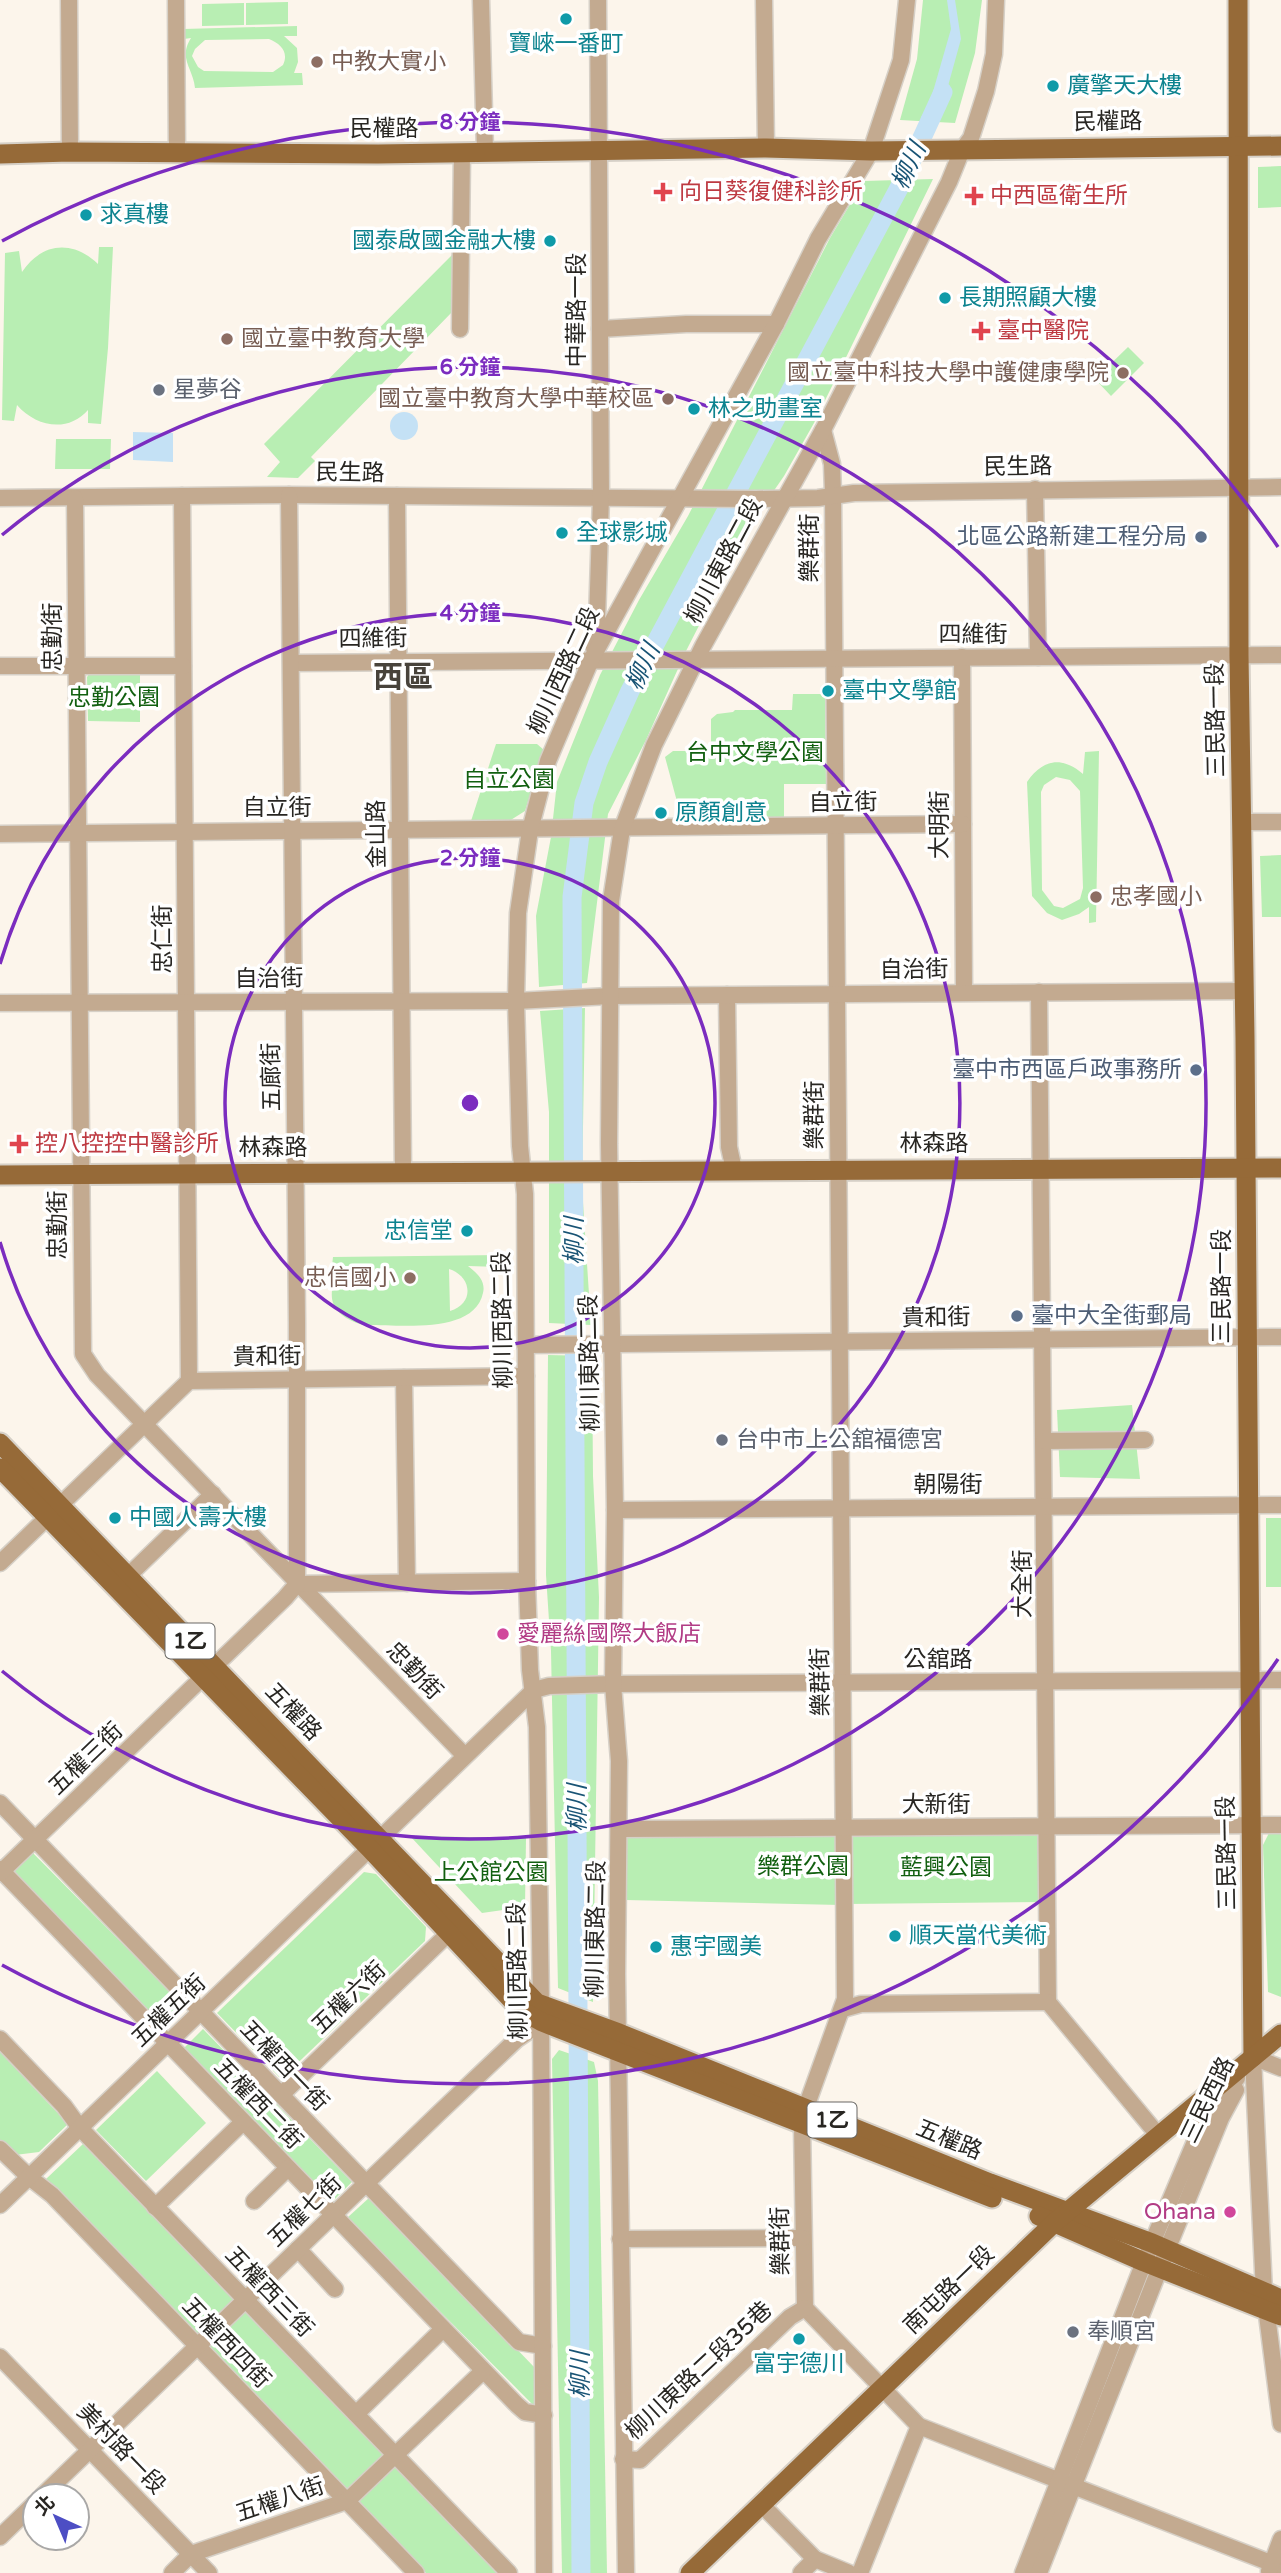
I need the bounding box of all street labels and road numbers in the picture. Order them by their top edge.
street label: 民權路 [1073,107,1143,137]
street label: 民權路 [350,115,419,143]
street label: 中華路一段 [563,253,591,368]
street label: 民生路 [983,452,1053,482]
street label: 民生路 [315,458,385,488]
street label: 柳川東路二段 [679,494,769,628]
street label: 樂群街 [796,514,824,583]
street label: 忠勤街 [39,603,67,672]
street label: 柳川西路二段 [522,603,606,739]
street label: 四維街 [939,621,1008,649]
street label: 四維街 [338,624,408,654]
street label: 三民路一段 [1201,662,1231,778]
street label: 自立街 [808,788,878,818]
street label: 大明街 [926,791,954,860]
street label: 自立街 [243,794,312,822]
street label: 金山路 [362,799,392,869]
street label: 忠仁街 [149,905,177,974]
street label: 自治街 [879,955,949,985]
street label: 自治街 [234,964,304,994]
street label: 五廊街 [257,1042,287,1112]
street label: 樂群街 [801,1081,829,1150]
street label: 林森路 [900,1130,969,1158]
street label: 林森路 [239,1134,308,1162]
street label: 忠勤街 [44,1191,72,1260]
street label: 三民路一段 [1208,1229,1236,1344]
street label: 柳川西路二段 [488,1251,518,1389]
street label: 柳川東路二段 [575,1294,605,1432]
street label: 貴和街 [901,1303,971,1333]
street label: 貴和街 [232,1342,302,1372]
street label: 朝陽街 [914,1471,983,1499]
street label: 大全街 [1009,1550,1037,1619]
road number: 1乙 [166,1624,214,1658]
street label: 忠勤街 [380,1636,448,1706]
street label: 公舘路 [904,1646,973,1674]
street label: 樂群街 [806,1647,836,1717]
street label: 五權路 [259,1677,327,1747]
street label: 五權三街 [43,1717,129,1801]
street label: 大新街 [902,1791,971,1819]
street label: 三民路一段 [1212,1795,1242,1911]
street label: 柳川東路二段 [581,1860,611,1998]
street label: 柳川西路二段 [503,1902,533,2040]
street label: 五權六街 [306,1956,392,2040]
street label: 五權五街 [126,1969,212,2053]
street label: 五權西一街 [234,2015,334,2117]
street label: 五權西二街 [208,2053,308,2155]
street label: 三民西路 [1175,2053,1241,2147]
road number: 1乙 [808,2102,856,2138]
street label: 五權路 [912,2114,986,2166]
street label: 五權七街 [262,2169,348,2253]
street label: 樂群街 [766,2206,796,2276]
street label: 南屯路一段 [898,2240,1000,2340]
street label: 五權西三街 [219,2241,319,2343]
street label: 五權西四街 [176,2292,276,2394]
street label: 柳川東路二段35巷 [620,2296,778,2446]
street label: 美村路一段 [71,2398,171,2500]
street label: 五權八街 [232,2472,328,2528]

